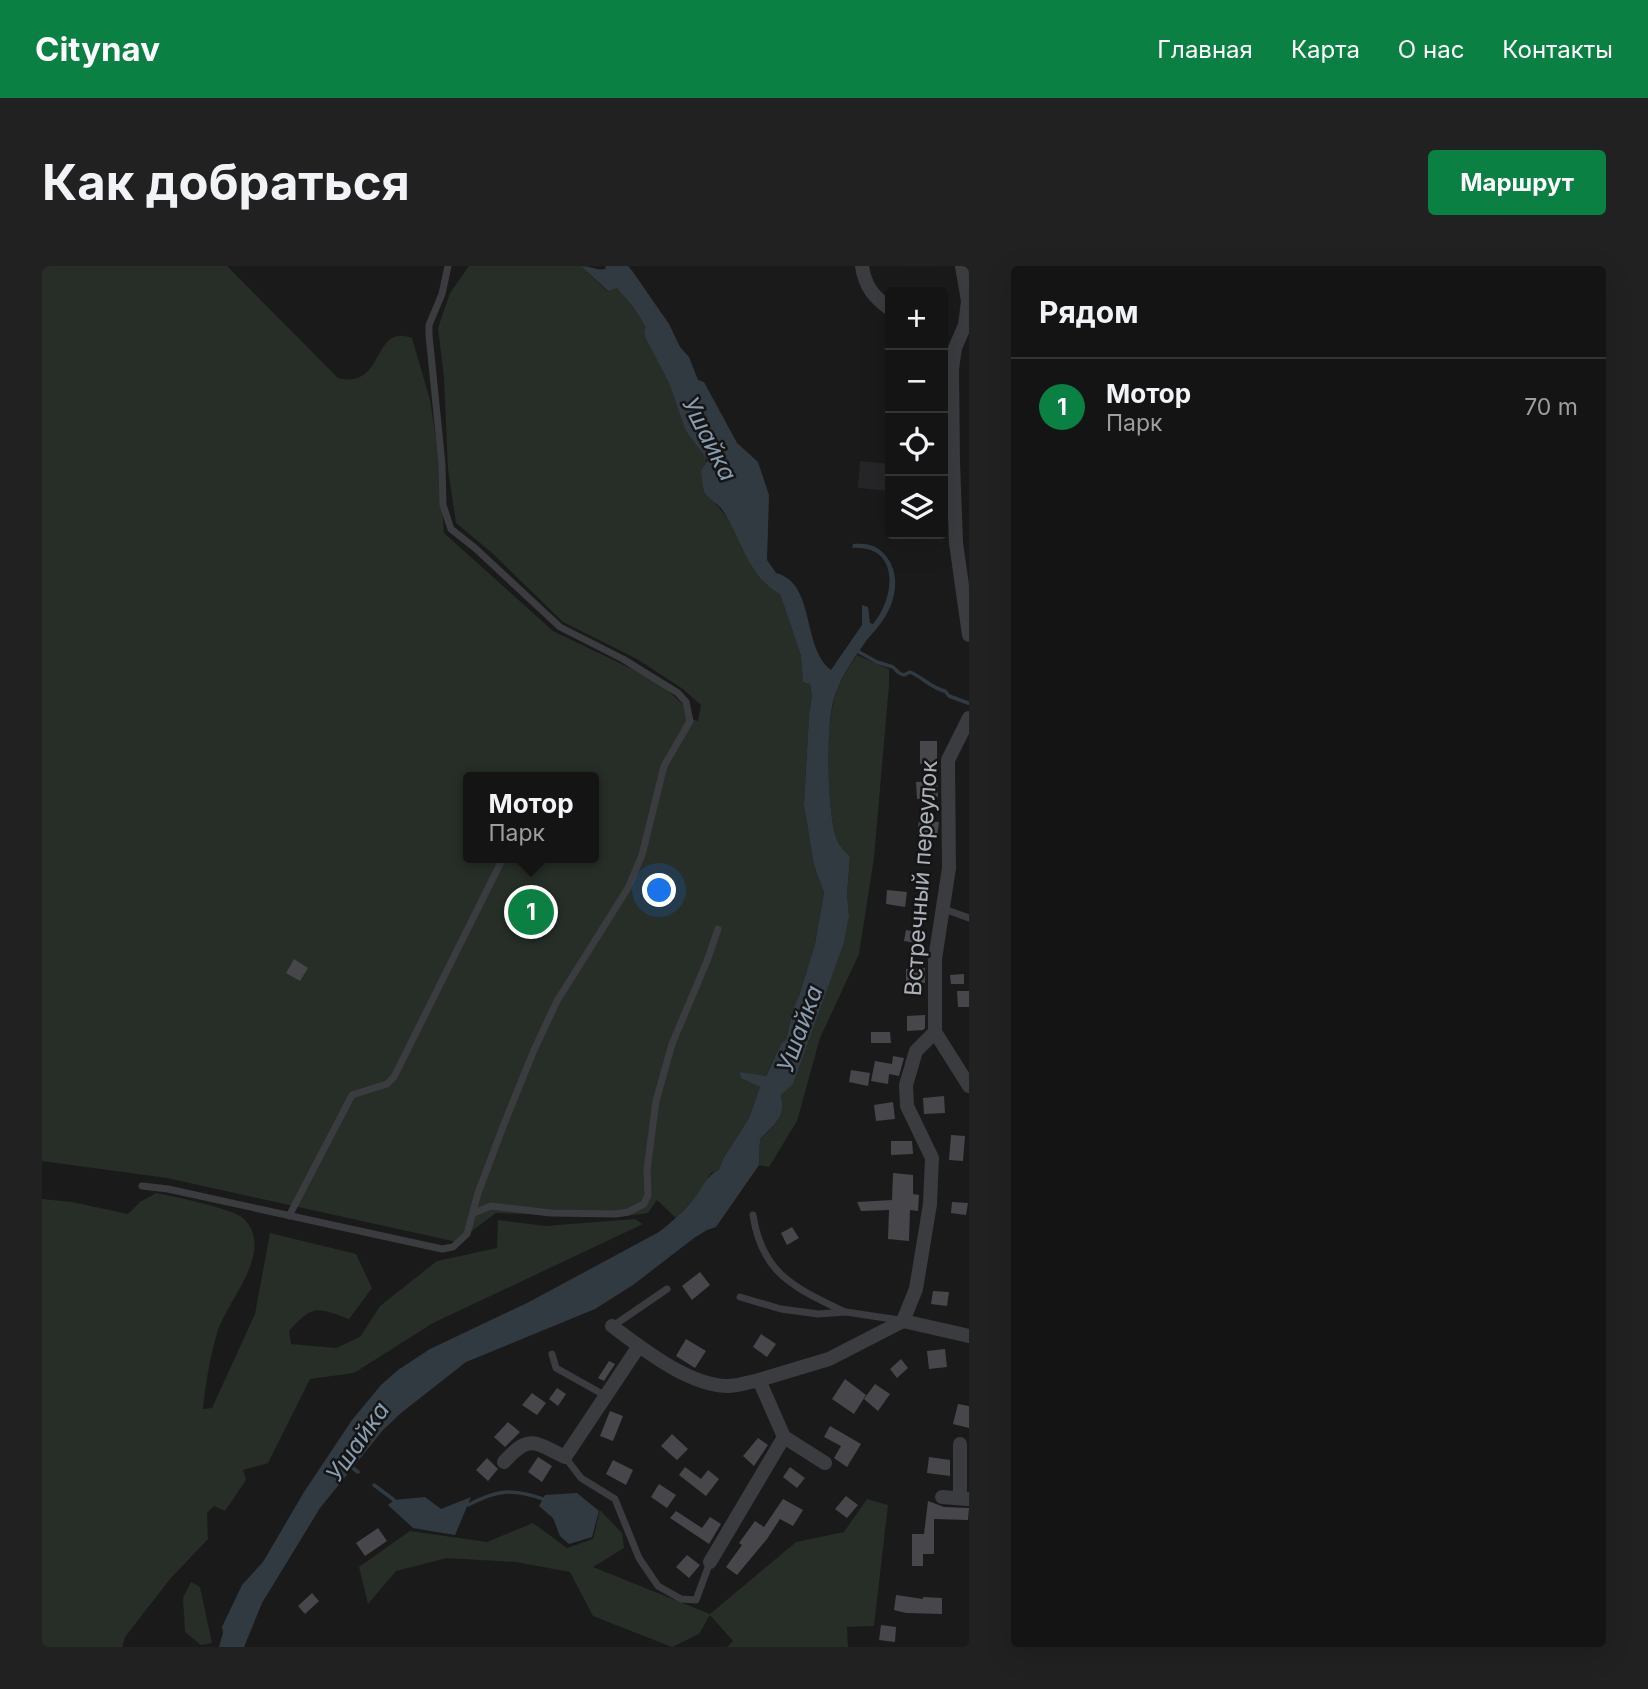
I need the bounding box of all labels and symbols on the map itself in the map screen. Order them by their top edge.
water label: Ушайка [676,392,743,486]
street label: Встречный переулок [899,759,943,997]
your location [642,873,676,907]
pin: 1 [508,886,554,938]
water label: Ушайка [770,981,829,1076]
water label: Ушайка [320,1396,395,1487]

